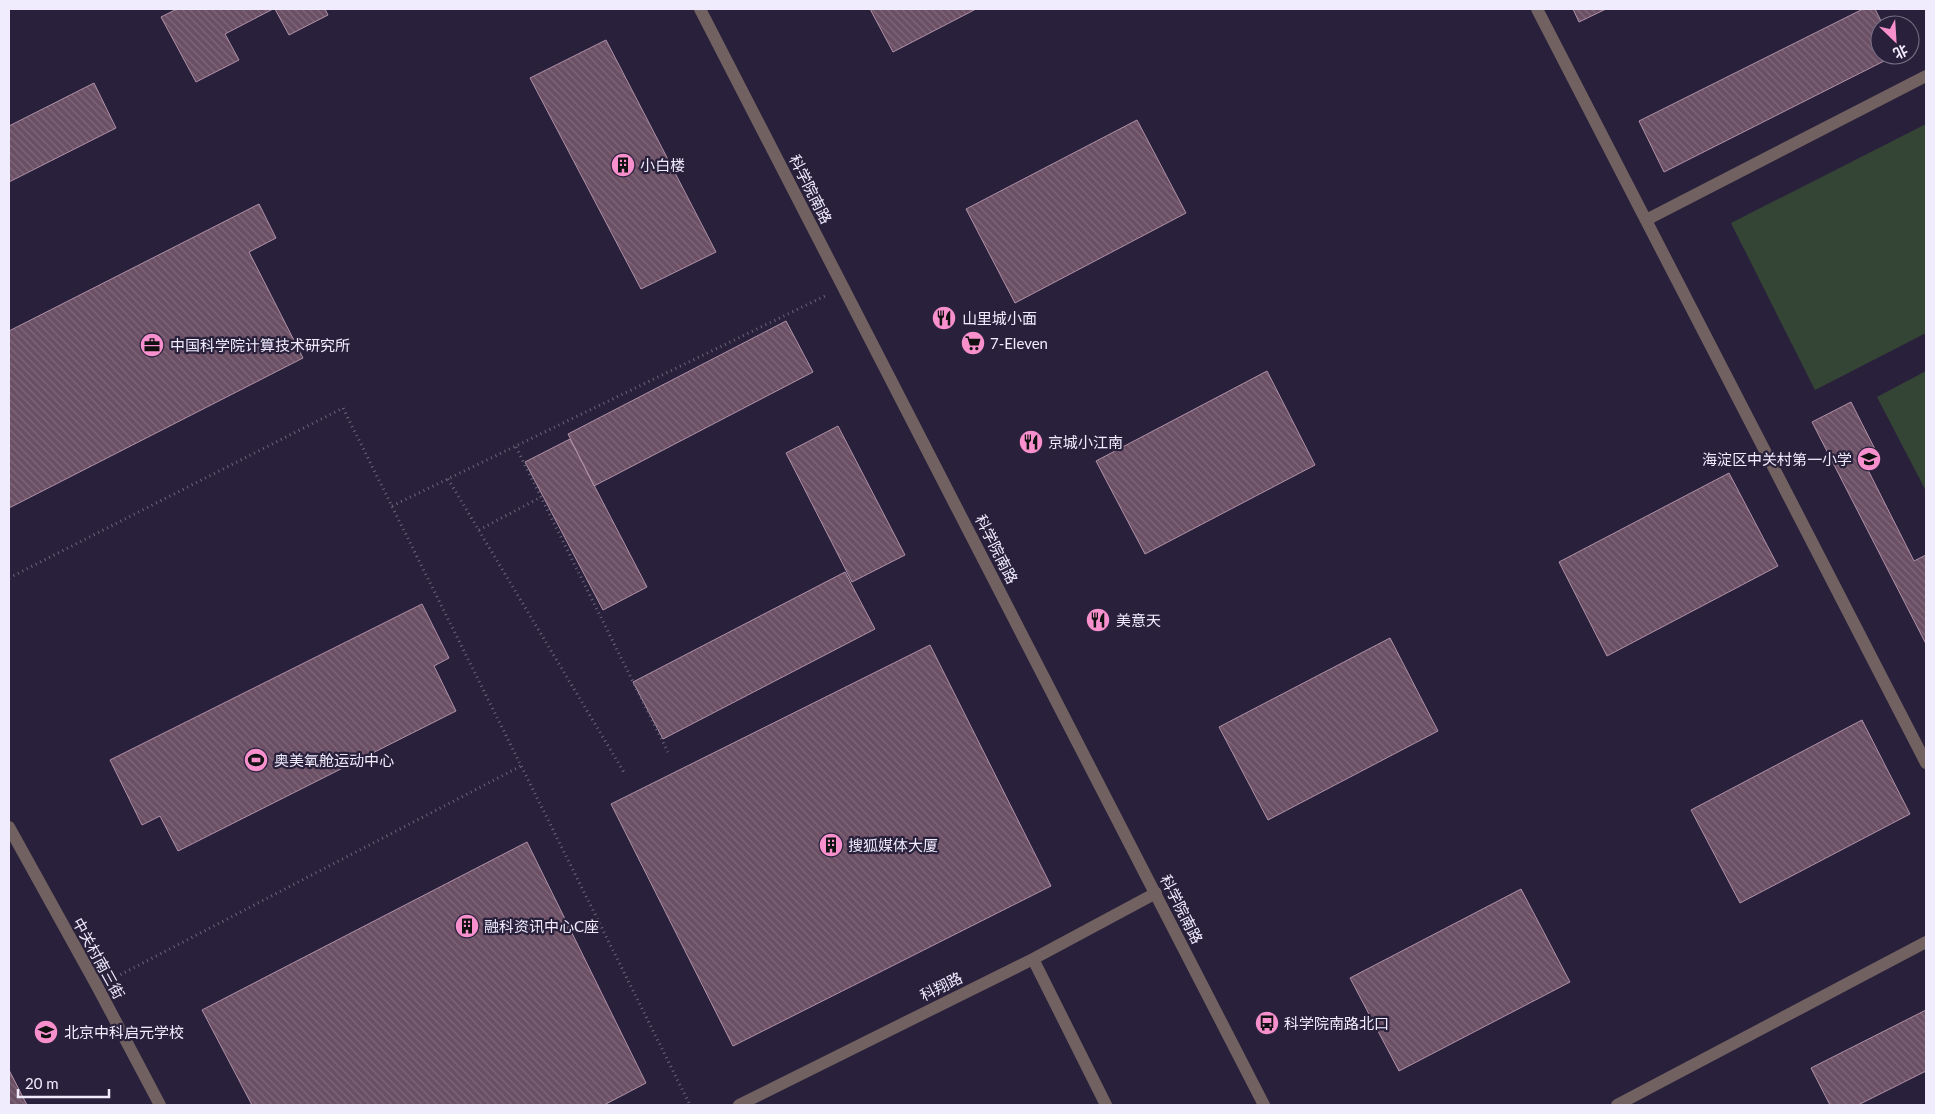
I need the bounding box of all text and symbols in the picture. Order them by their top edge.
north arrow [1870,15,1920,65]
text: 北 [1891,42,1911,63]
street label: 科学院南路 [786,151,836,227]
building icon: 小白楼 [610,152,636,178]
place label: 小白楼 [640,156,685,174]
restaurant icon: 山里城小面 [931,305,957,331]
place label: 山里城小面 [962,309,1037,327]
supermarket icon: 7-Eleven [960,330,986,356]
office icon: 中国科学院计算技术研究所 [139,332,165,358]
place label: 7-Eleven [990,334,1048,352]
place label: 中国科学院计算技术研究所 [170,336,350,354]
restaurant icon: 京城小江南 [1018,429,1044,455]
place label: 京城小江南 [1048,433,1123,451]
school or university icon: 海淀区中关村第一小学 [1856,446,1882,472]
place label: 海淀区中关村第一小学 [1702,450,1852,468]
street label: 科学院南路 [972,511,1022,587]
restaurant icon: 美意天 [1085,607,1111,633]
place label: 美意天 [1116,611,1161,629]
sports icon: 奥美氧舱运动中心 [243,747,269,773]
place label: 奥美氧舱运动中心 [274,751,394,769]
building icon: 搜狐媒体大厦 [818,832,844,858]
place label: 搜狐媒体大厦 [848,836,938,854]
street label: 科学院南路 [1157,871,1207,947]
building icon: 融科资讯中心C座 [454,913,480,939]
street label: 中关村南三街 [69,914,129,1002]
place label: 融科资讯中心C座 [484,917,599,935]
street label: 科翔路 [917,968,965,1004]
bus stop icon: 科学院南路北口 [1254,1010,1280,1036]
place label: 科学院南路北口 [1284,1014,1389,1032]
school or university icon: 北京中科启元学校 [33,1019,59,1045]
place label: 北京中科启元学校 [64,1023,184,1041]
scale bar [18,1066,109,1098]
text: 20 m [25,1074,59,1092]

